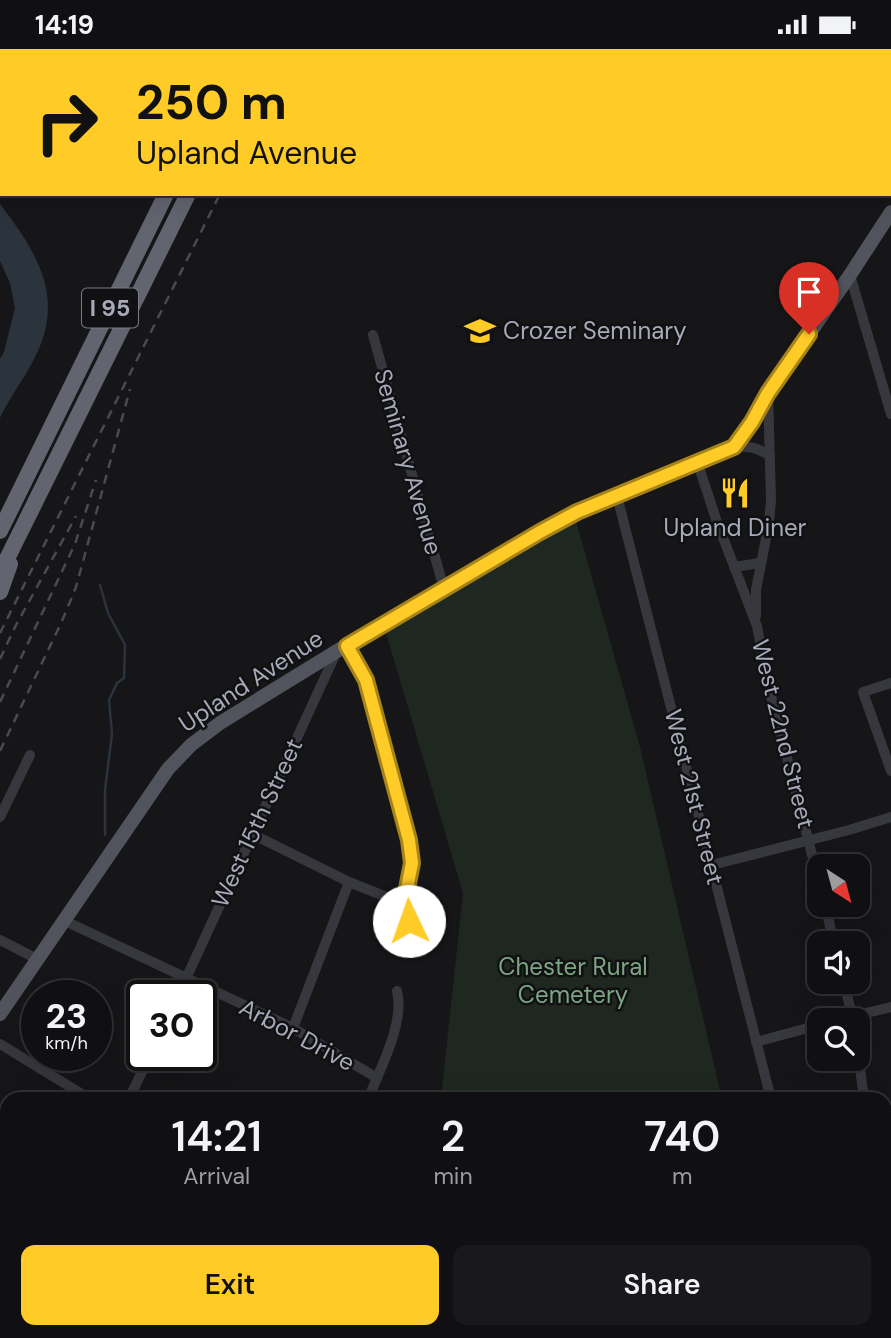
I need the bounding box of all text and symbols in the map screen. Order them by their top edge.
text: 14:19 [35,8,94,42]
text: 250 m [136,70,287,134]
icon: right [21,77,112,168]
text: Upland Avenue [136,132,357,174]
pin [779,262,839,334]
icon: arrive [790,273,828,311]
road number: I 95 [82,289,138,327]
school or university icon: Crozer Seminary [463,314,497,348]
place label: Crozer Seminary [503,315,687,346]
street label: Seminary Avenue [367,365,450,558]
restaurant icon: Upland Diner [718,476,752,510]
place label: Upland Diner [664,512,807,543]
street label: Upland Avenue [173,622,329,739]
street label: West 22nd Street [745,636,822,832]
street label: West 21st Street [658,706,731,888]
street label: West 15th Street [204,733,309,912]
north arrow [807,854,870,917]
map controls [807,854,870,1071]
position arrow [372,884,446,958]
button: sound [807,931,870,994]
park label: Chester Rural Cemetery [498,951,648,1010]
speed limit sign: 30 [126,980,217,1071]
street label: Arbor Drive [234,991,360,1078]
text: 23 [46,993,87,1039]
button: search [807,1008,870,1071]
text: km/h [45,1031,88,1055]
text: 14:21 [172,1109,262,1164]
text: 2 [441,1109,465,1164]
text: 740 [644,1109,720,1164]
text: Arrival [183,1161,250,1191]
text: min [433,1161,473,1191]
text: m [672,1161,693,1191]
button: Exit [21,1245,439,1325]
button: Share [453,1245,871,1325]

